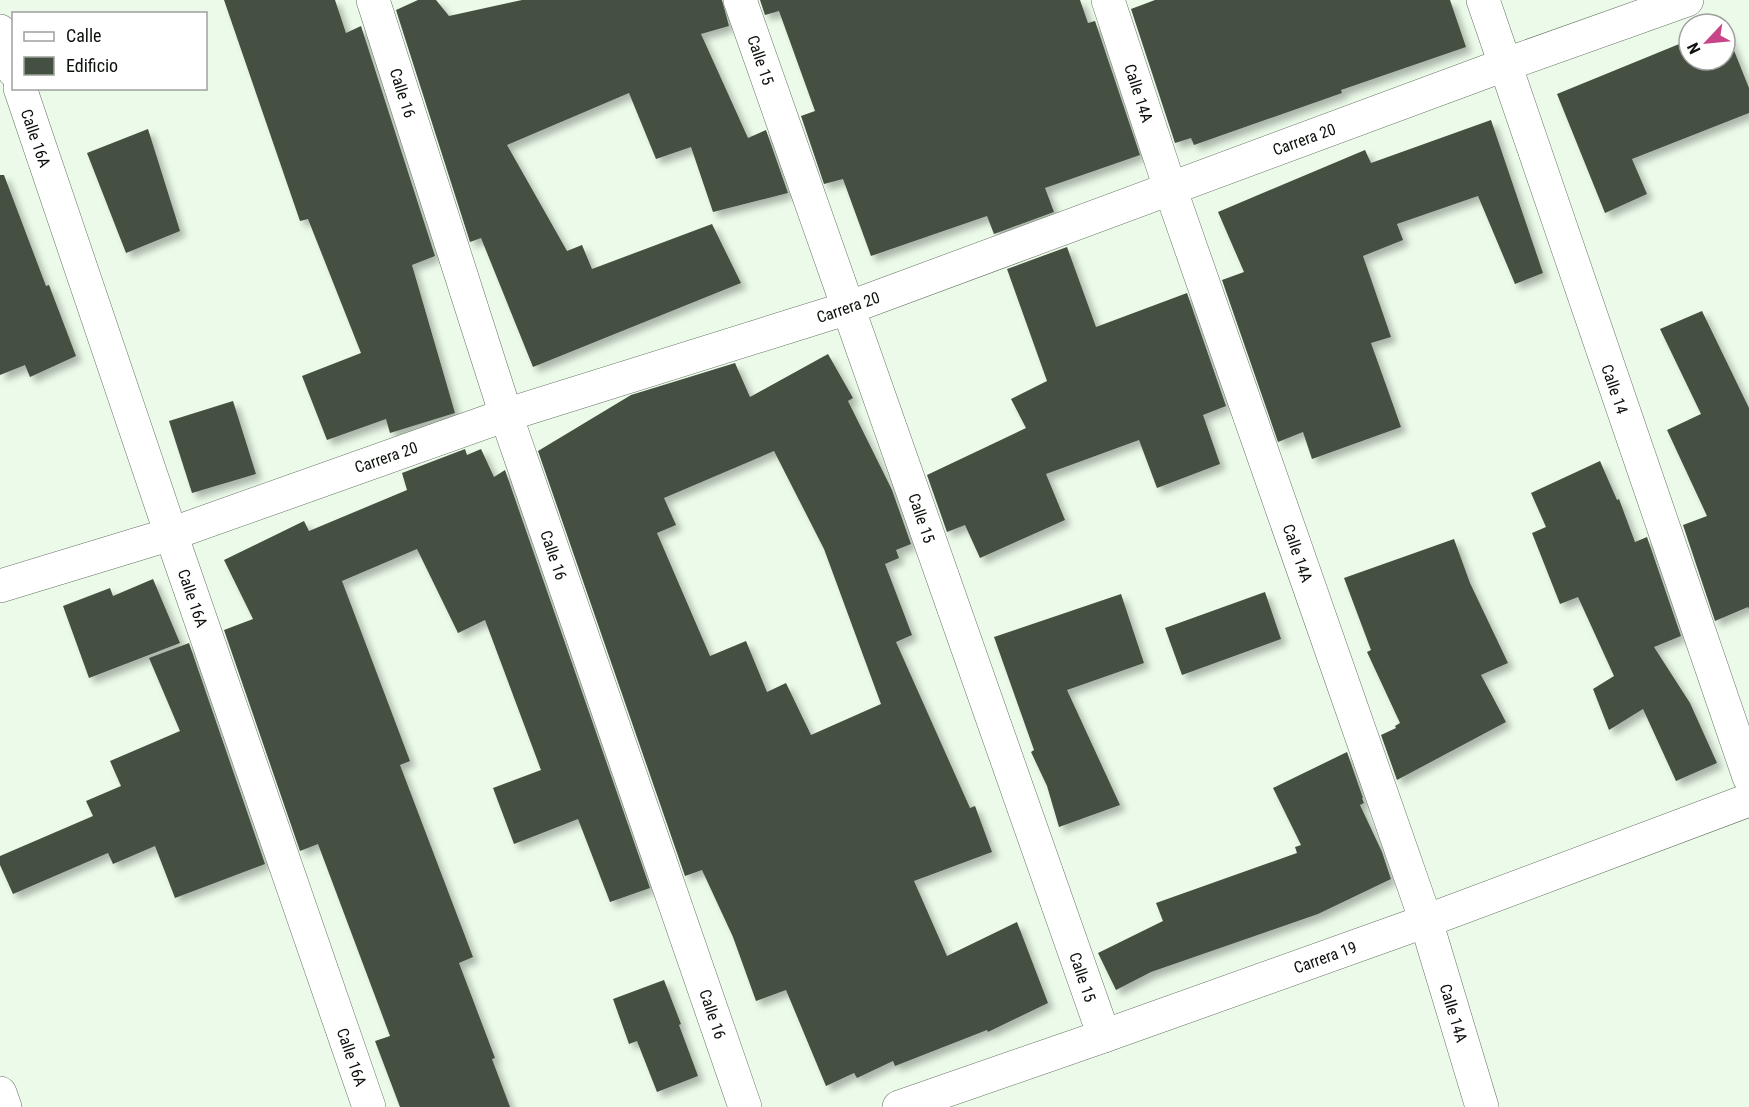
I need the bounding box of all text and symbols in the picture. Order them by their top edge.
legend [12,12,207,90]
north arrow [1677,12,1737,72]
text: Calle [66,25,102,46]
street label: Calle 15 [743,33,778,87]
text: N [1683,40,1705,57]
text: Edificio [66,55,118,76]
street label: Calle 14A [1120,62,1157,125]
street label: Calle 16 [386,66,419,120]
street label: Calle 16A [17,107,54,170]
street label: Carrera 20 [1270,119,1338,160]
street label: Carrera 20 [814,288,882,327]
street label: Calle 14 [1597,362,1632,416]
street label: Carrera 20 [352,438,420,477]
street label: Calle 15 [904,491,939,545]
street label: Calle 14A [1279,522,1316,585]
street label: Calle 16 [536,528,571,582]
street label: Calle 16A [174,567,211,630]
street label: Carrera 19 [1291,937,1359,978]
street label: Calle 15 [1065,950,1100,1004]
street label: Calle 14A [1436,982,1471,1045]
street label: Calle 16 [695,987,730,1041]
street label: Calle 16A [333,1026,370,1089]

